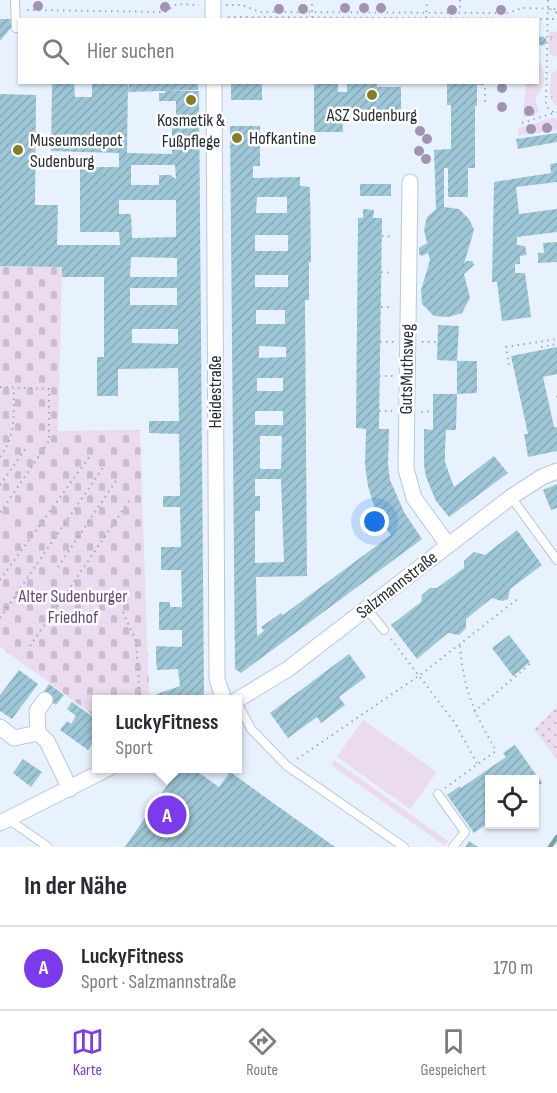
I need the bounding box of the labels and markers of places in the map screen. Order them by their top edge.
marker: ASZ Sudenburg [365,88,379,102]
marker: Kosmetik & Fußpflege [184,93,198,107]
place label: ASZ Sudenburg [326,105,417,126]
place label: Kosmetik & Fußpflege [157,110,225,152]
place label: Hofkantine [249,128,316,149]
place label: Museumsdepot Sudenburg [30,130,123,172]
marker: Hofkantine [230,131,244,145]
marker: Museumsdepot Sudenburg [11,143,25,157]
pin: A [148,792,186,838]

